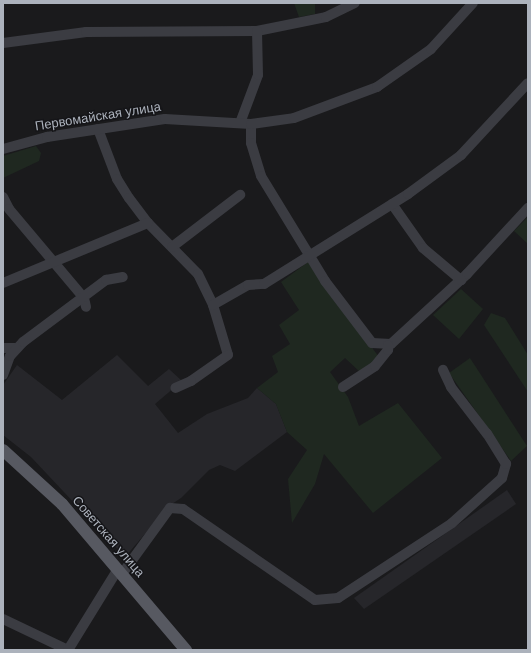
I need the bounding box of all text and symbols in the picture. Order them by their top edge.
street label: Первомайская улица [34,99,162,135]
street label: Советская улица [69,493,147,581]

